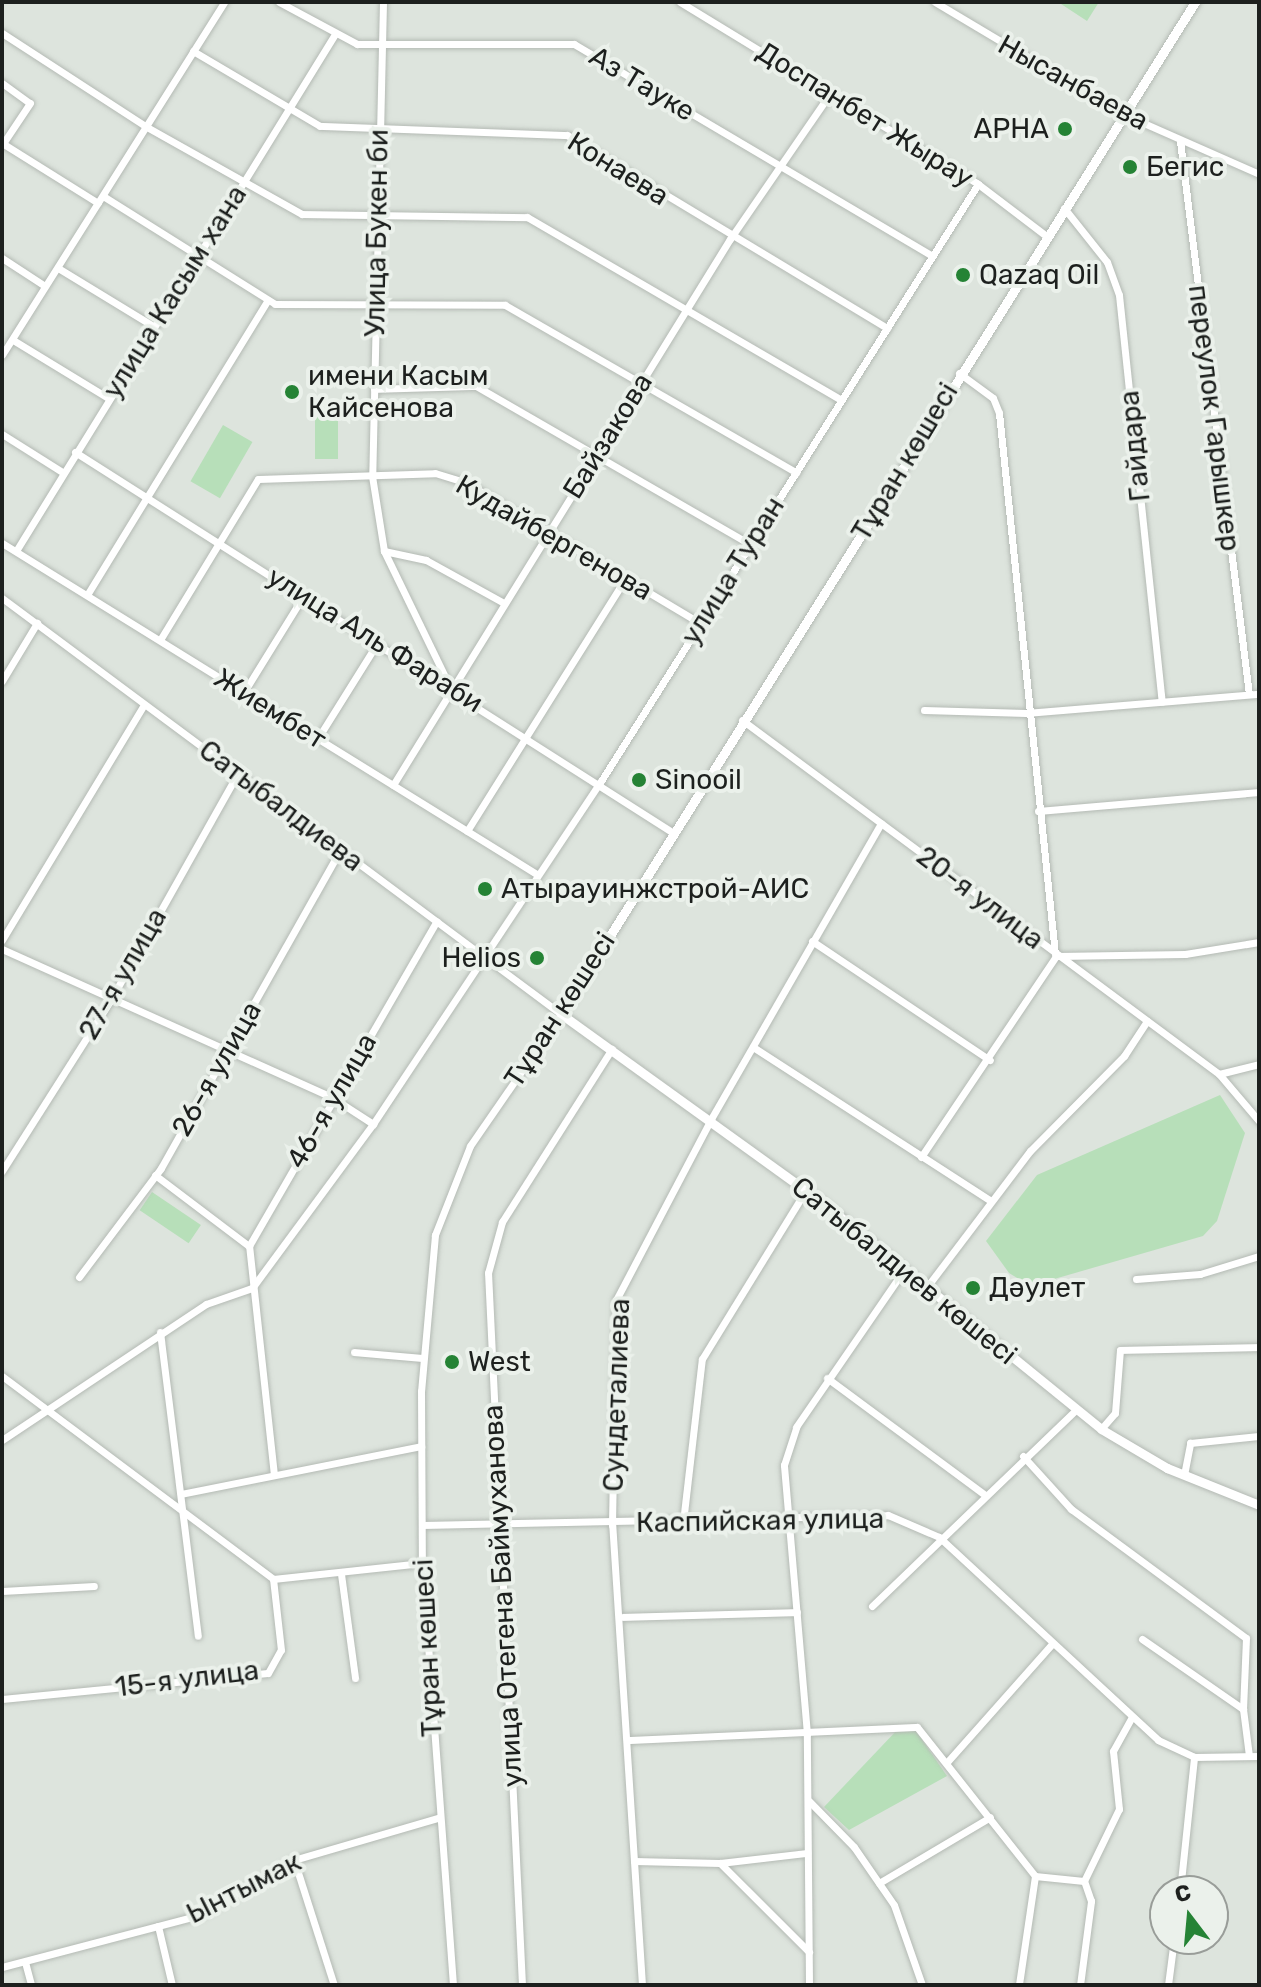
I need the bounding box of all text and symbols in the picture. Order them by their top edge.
street label: Нысанбаева [992,28,1154,138]
street label: Доспанбет Жырау [751,35,979,195]
street label: Аз Тауке [583,39,701,129]
place label: АРНА [974,112,1049,146]
marker: АРНА [1056,120,1074,138]
street label: Конаева [561,125,675,213]
street label: Улица Букен би [358,129,396,337]
place label: Бегис [1146,150,1224,184]
marker: Бегис [1121,158,1139,176]
street label: улица Касым хана [96,179,254,405]
place label: Qazaq Oil [979,258,1099,292]
marker: Qazaq Oil [954,266,972,284]
street label: переулок Гарышкер [1181,283,1247,553]
place label: имени Касым Кайсенова [308,359,489,425]
street label: Байзакова [556,367,660,505]
street label: Тұран көшесі [845,377,965,547]
marker: имени Касым Кайсенова [283,383,301,401]
street label: Гайдара [1112,389,1158,503]
street label: Кудайбергенова [450,468,658,608]
street label: улица Туран [674,491,792,651]
street label: улица Аль Фараби [261,560,489,720]
street label: Жиембет [208,661,332,757]
street label: Сатыбалдиева [192,733,370,879]
place label: Sinooil [655,763,742,797]
marker: Sinooil [630,771,648,789]
street label: 20-я улица [910,839,1050,957]
place label: Атырауинжстрой-АИС [501,872,809,906]
marker: Атырауинжстрой-АИС [476,880,494,898]
street label: 27-я улица [72,902,174,1046]
street label: Тұран көшесі [497,926,623,1094]
place label: Helios [441,941,521,975]
marker: Helios [528,949,546,967]
street label: 26-я улица [165,996,269,1142]
street label: 46-я улица [280,1027,384,1175]
street label: Сатыбалдиев көшесі [785,1170,1023,1372]
place label: Дәулет [989,1271,1085,1305]
marker: Дәулет [964,1279,982,1297]
street label: Сундеталиева [597,1298,637,1492]
place label: West [468,1345,531,1379]
marker: West [443,1353,461,1371]
street label: улица Отегена Баймуханова [476,1404,530,1788]
street label: Каспийская улица [636,1502,884,1540]
street label: Тұран көшесі [407,1558,449,1738]
street label: 15-я улица [113,1654,261,1704]
street label: Ынтымак [181,1845,307,1931]
north arrow [1149,1875,1229,1955]
text: С [1172,1878,1194,1908]

